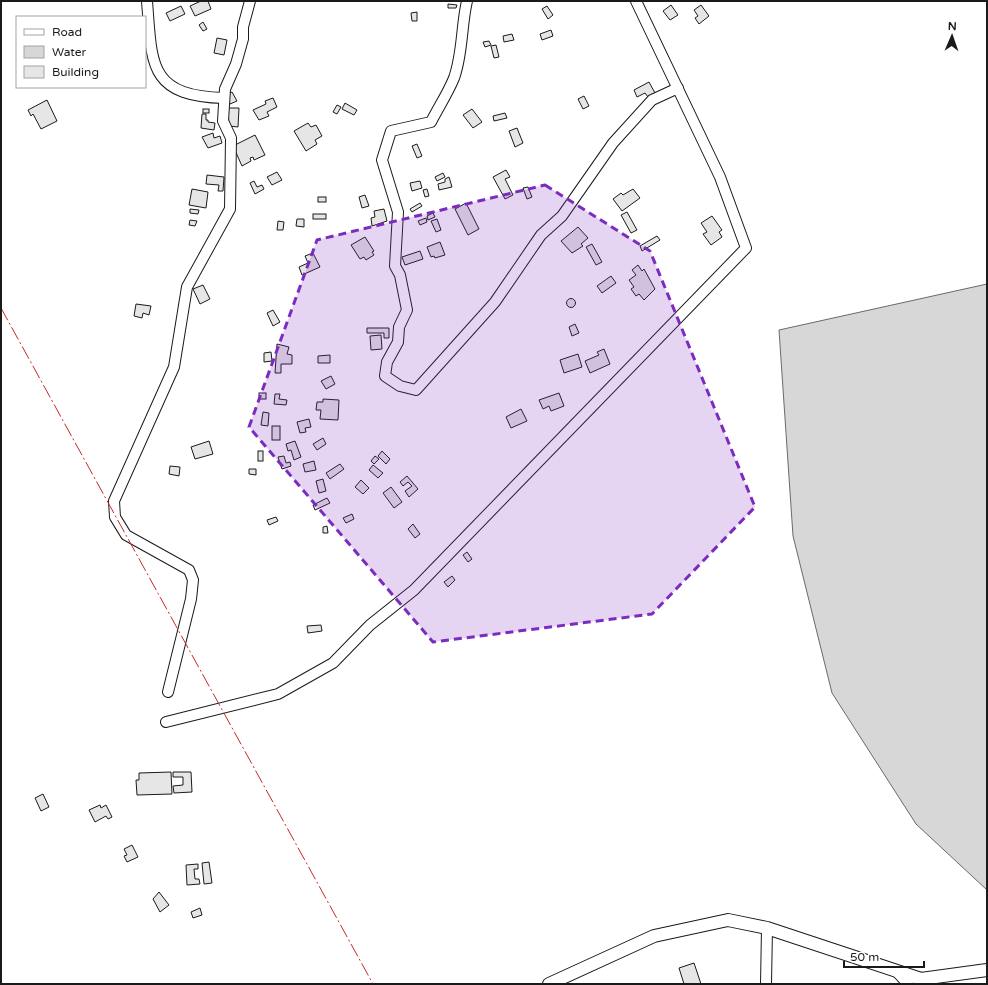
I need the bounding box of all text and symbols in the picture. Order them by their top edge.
legend [16,16,146,88]
north arrow [932,16,972,56]
text: N [948,20,957,33]
text: Road [52,25,82,39]
text: Water [52,45,87,59]
text: Building [52,65,99,79]
scale bar [844,943,924,969]
text: 50 m [850,950,879,964]

